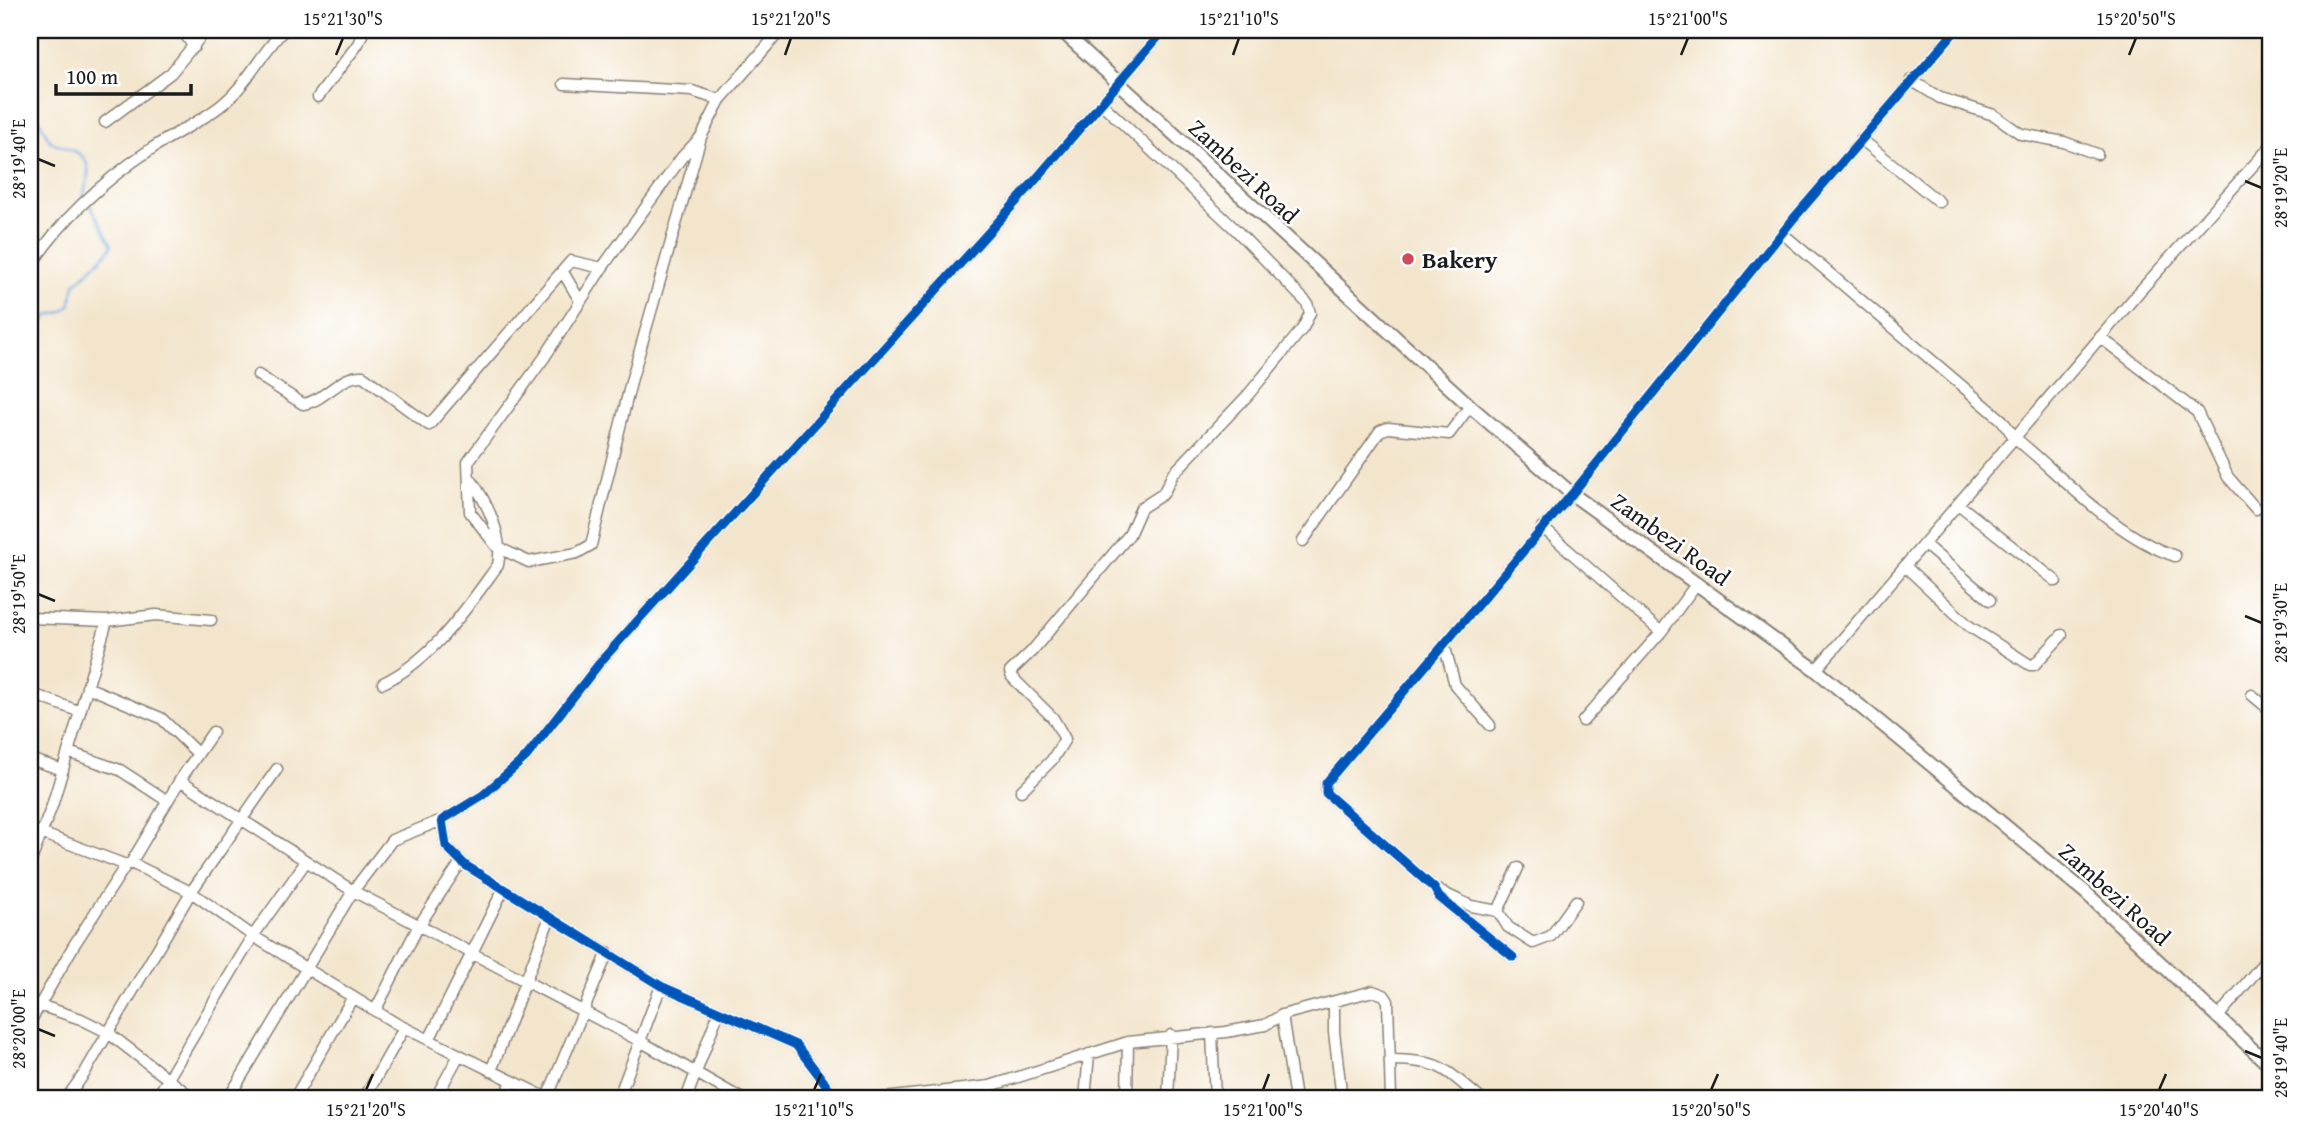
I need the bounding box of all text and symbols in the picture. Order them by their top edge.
text: 15°21'30"S [303,5,383,32]
text: 15°21'20"S [751,5,831,32]
text: 15°21'10"S [1199,5,1279,32]
text: 15°21'00"S [1648,5,1728,32]
text: 15°20'50"S [2096,5,2176,32]
scale bar [56,52,191,96]
text: 100 m [66,61,118,92]
street label: Zambezi Road [1181,110,1307,232]
text: 28°19'40"E [5,119,32,199]
text: 28°19'20"E [2267,148,2294,228]
place label: Bakery [1422,242,1498,277]
marker: Bakery [1400,251,1416,267]
street label: Zambezi Road [1604,484,1738,594]
text: 28°19'50"E [5,554,32,634]
text: 28°19'30"E [2267,583,2294,663]
street label: Zambezi Road [2051,834,2179,954]
text: 28°20'00"E [5,989,32,1069]
text: 28°19'40"E [2267,1018,2294,1098]
text: 15°21'20"S [326,1096,406,1123]
text: 15°21'10"S [774,1096,854,1123]
text: 15°21'00"S [1223,1096,1303,1123]
text: 15°20'50"S [1671,1096,1751,1123]
text: 15°20'40"S [2119,1096,2199,1123]

